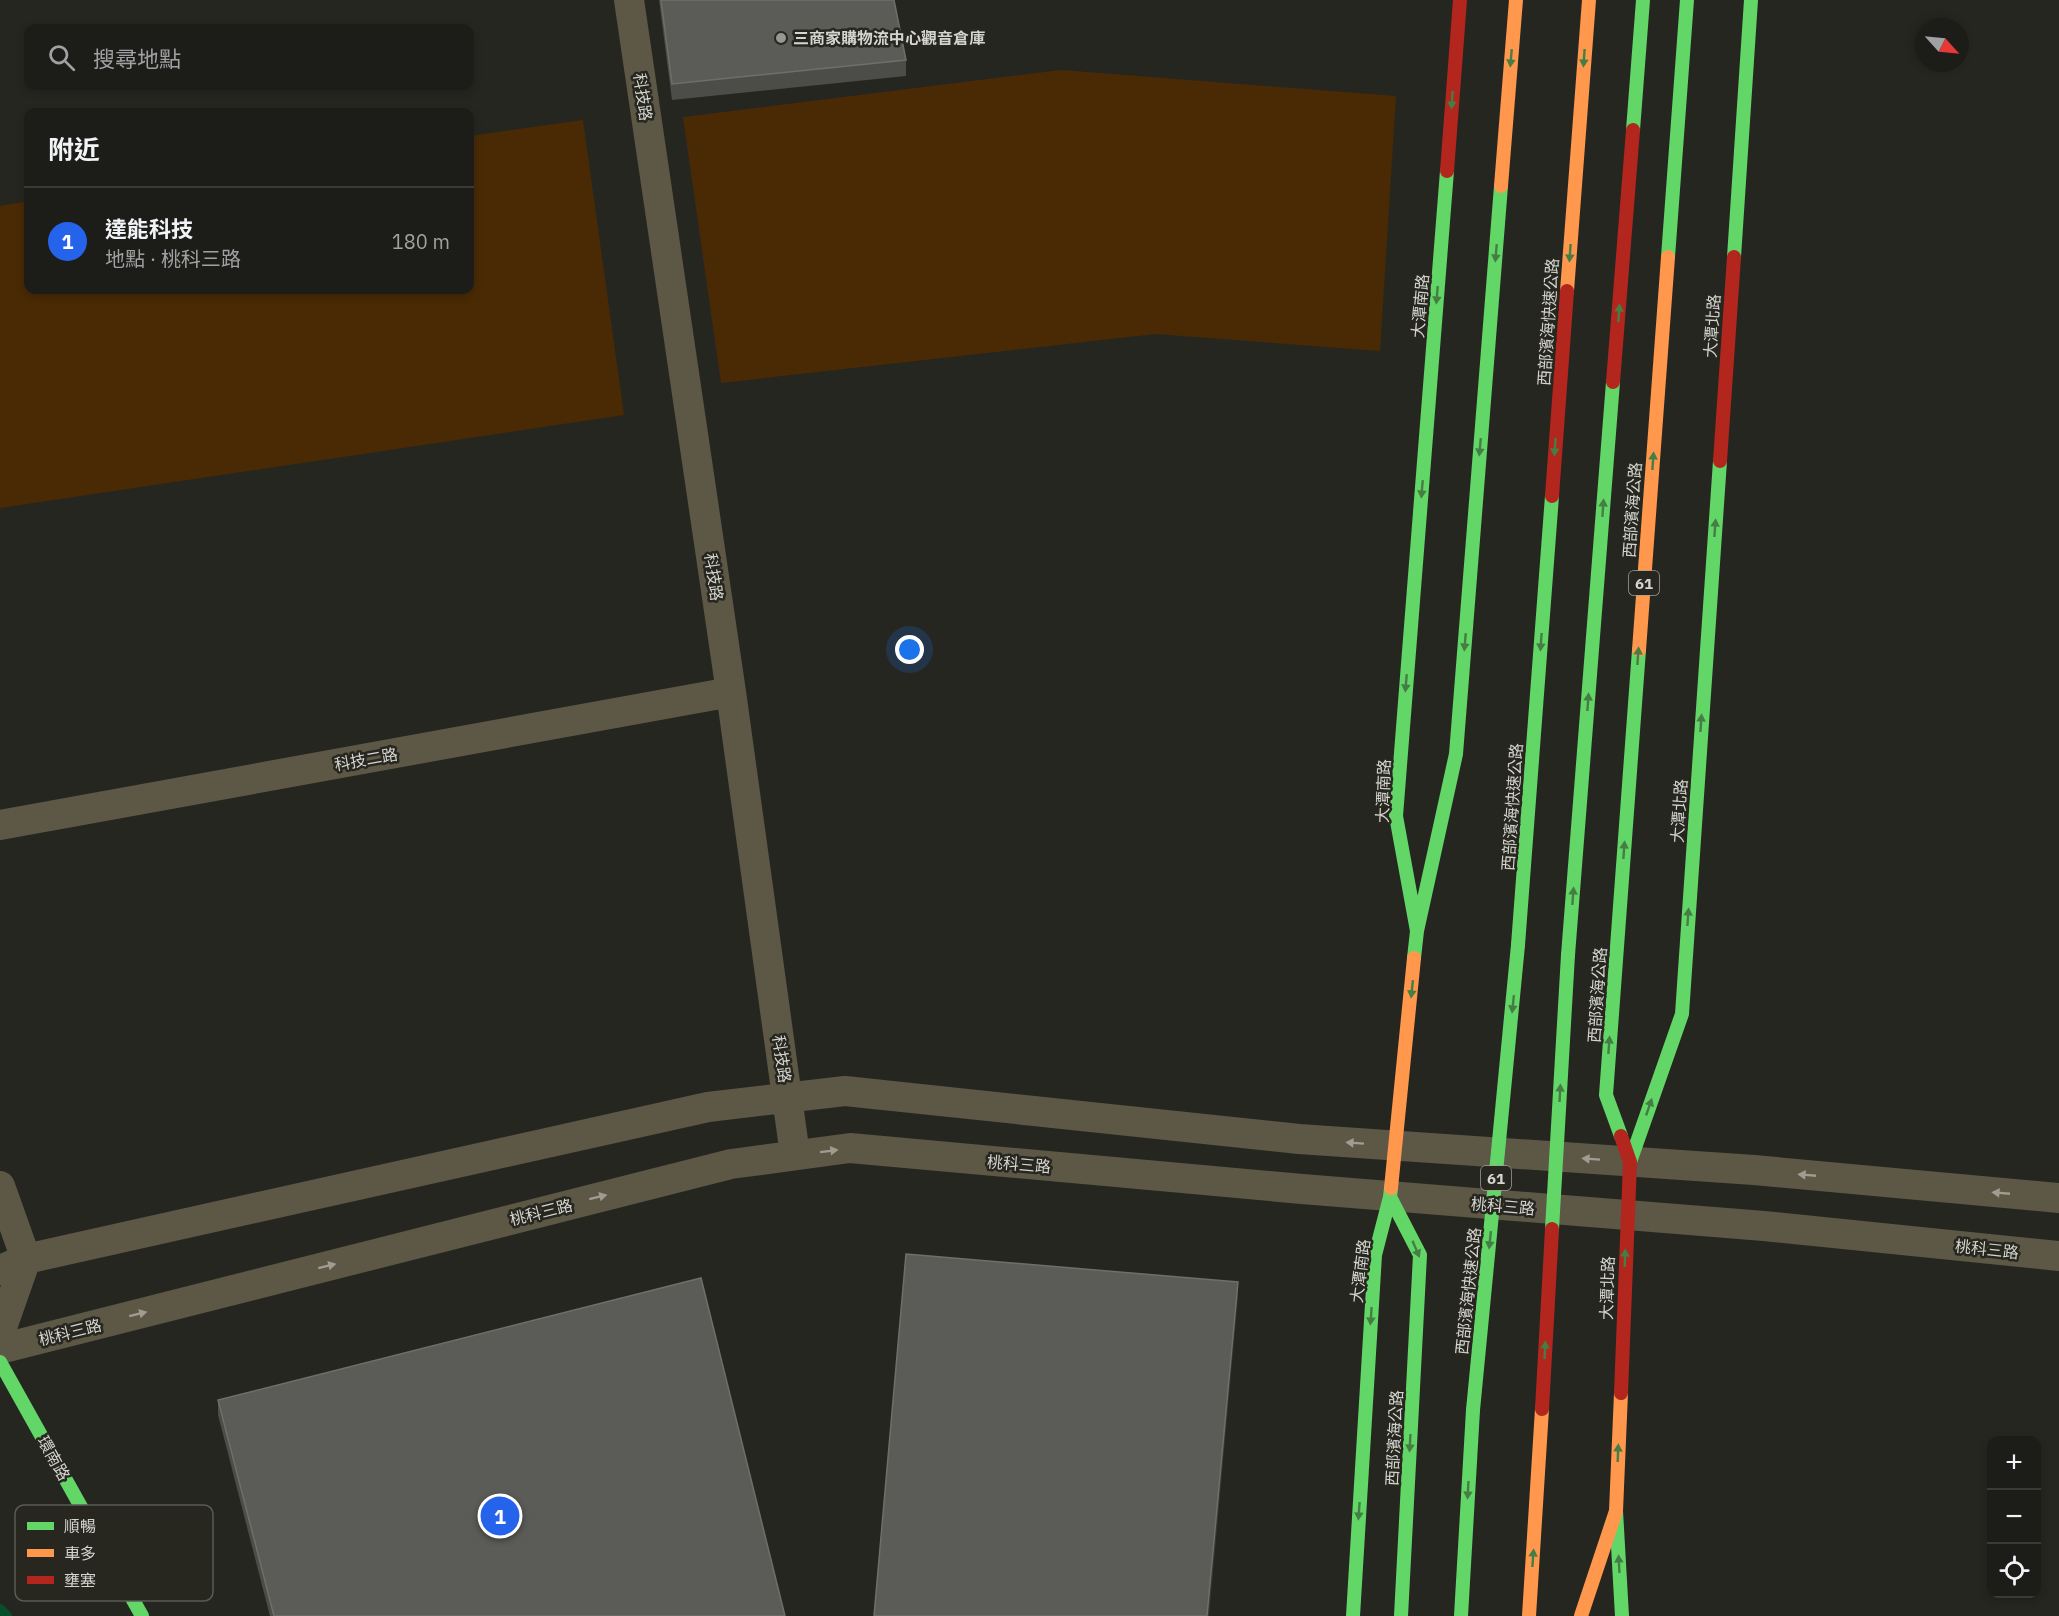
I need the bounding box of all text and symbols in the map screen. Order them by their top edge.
north arrow [1915,18,1969,72]
search box [24,24,474,90]
place label: 三商家購物流中心觀音倉庫 [793,28,985,48]
marker: 三商家購物流中心觀音倉庫 [774,31,788,45]
icon: search [45,41,78,74]
text: 搜尋地點 [93,44,181,73]
one-way arrow [1506,49,1516,68]
one-way arrow [1580,49,1589,68]
street label: 科技路 [630,72,656,122]
one-way arrow [1448,91,1457,110]
text: 附近 [48,132,100,166]
text: 達能科技 [105,214,193,243]
text: 1 [62,228,74,255]
text: 180 m [392,228,450,255]
one-way arrow [1491,243,1501,262]
one-way arrow [1565,243,1575,262]
text: 地點 · 桃科三路 [105,245,241,272]
street label: 西部濱海快速公路 [1534,257,1562,387]
street label: 大潭南路 [1407,273,1433,339]
one-way arrow [1432,285,1442,304]
street label: 大潭北路 [1700,293,1724,359]
one-way arrow [1614,304,1623,323]
one-way arrow [1476,438,1485,457]
one-way arrow [1551,438,1560,457]
one-way arrow [1648,452,1657,471]
street label: 西部濱海公路 [1619,461,1645,559]
one-way arrow [1417,480,1427,499]
one-way arrow [1599,498,1608,517]
one-way arrow [1710,519,1719,538]
street label: 科技路 [701,552,727,602]
road number: 61 [1629,571,1659,595]
one-way arrow [1460,632,1470,651]
one-way arrow [1536,632,1546,651]
your location [895,635,924,664]
one-way arrow [1633,646,1643,665]
one-way arrow [1401,674,1411,693]
one-way arrow [1583,692,1593,711]
one-way arrow [1697,713,1706,732]
street label: 西部濱海快速公路 [1498,742,1526,872]
street label: 科技二路 [333,744,399,774]
street label: 大潭南路 [1372,759,1394,823]
street label: 大潭北路 [1667,778,1691,844]
one-way arrow [1619,841,1629,860]
one-way arrow [1568,887,1578,906]
one-way arrow [1683,908,1693,927]
street label: 西部濱海公路 [1584,946,1610,1044]
one-way arrow [1407,980,1417,999]
one-way arrow [1508,994,1518,1013]
street label: 科技路 [769,1034,795,1084]
one-way arrow [1605,1035,1614,1054]
one-way arrow [1556,1083,1565,1102]
one-way arrow [1645,1097,1655,1115]
one-way arrow [1345,1138,1364,1148]
one-way arrow [820,1146,839,1156]
street label: 桃科三路 [986,1151,1052,1177]
one-way arrow [1582,1154,1601,1164]
road number: 61 [1481,1166,1511,1190]
one-way arrow [1797,1170,1816,1180]
one-way arrow [1991,1188,2010,1198]
one-way arrow [588,1192,607,1202]
street label: 桃科三路 [1470,1193,1536,1219]
street label: 桃科三路 [508,1195,574,1229]
street label: 西部濱海快速公路 [1451,1226,1485,1356]
one-way arrow [1485,1230,1495,1249]
street label: 桃科三路 [1954,1236,2020,1262]
street label: 大潭南路 [1346,1238,1374,1304]
one-way arrow [1411,1241,1421,1259]
one-way arrow [1620,1248,1630,1267]
street label: 大潭北路 [1596,1256,1618,1320]
one-way arrow [318,1261,336,1271]
one-way arrow [1367,1307,1376,1326]
one-way arrow [129,1309,147,1319]
street label: 桃科三路 [37,1315,103,1349]
one-way arrow [1541,1341,1550,1360]
street label: 西部濱海公路 [1382,1390,1406,1486]
street label: 環南路 [34,1432,74,1484]
one-way arrow [1405,1433,1415,1452]
map controls [1987,1436,2041,1598]
button: + [1987,1436,2041,1490]
one-way arrow [1614,1443,1623,1462]
one-way arrow [1464,1480,1473,1499]
button: − [1987,1490,2041,1544]
pin: 1 [480,1494,520,1538]
one-way arrow [1354,1501,1364,1520]
legend [15,1505,213,1601]
text: 順暢 [64,1516,96,1536]
text: 車多 [64,1543,96,1563]
button: locate [1987,1544,2041,1598]
one-way arrow [1528,1548,1537,1567]
one-way arrow [1614,1554,1623,1573]
text: 壅塞 [64,1570,96,1590]

